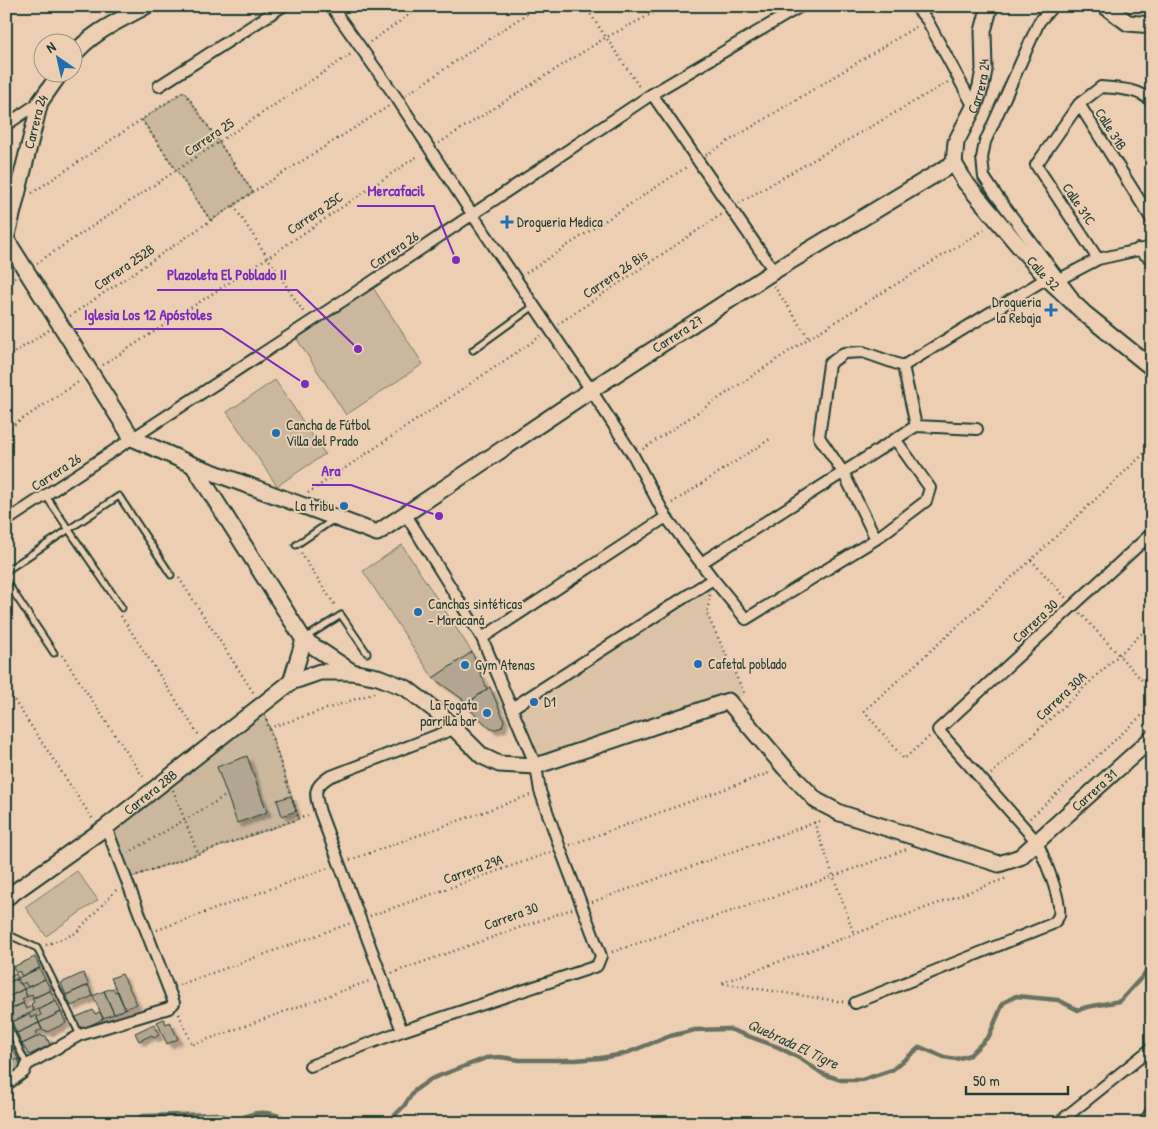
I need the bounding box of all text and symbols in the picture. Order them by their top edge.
north arrow [32,32,82,82]
text: N [42,37,59,57]
street label: Carrera 24 [962,59,993,117]
street label: Carrera 24 [19,90,52,151]
street label: Calle 31B [1091,104,1132,153]
street label: Carrera 25 [180,113,237,160]
callout: Mercafacil [357,176,434,206]
street label: Calle 31C [1058,179,1101,229]
text: Mercafacil [368,180,425,201]
street label: Carrera 25C [283,187,347,238]
place label: Drogueria Medica [517,212,603,232]
marker: Drogueria Medica [501,216,513,228]
street label: Carrera 26 [365,226,422,273]
street label: Carrera 252B [90,239,158,294]
street label: Carrera 26 Bis [578,245,651,302]
street label: Calle 32 [1023,251,1065,295]
callout: Plazoleta El Poblado II [157,260,297,290]
text: Plazoleta El Poblado II [167,264,287,285]
place label: Drogueria la Rebaja [992,292,1042,328]
callout: Iglesia Los 12 Apóstoles [74,299,222,329]
text: Iglesia Los 12 Apóstoles [84,304,212,326]
marker: Drogueria la Rebaja [1045,304,1057,316]
street label: Carrera 27 [648,310,706,357]
place label: Cancha de Fútbol Villa del Prado [286,415,371,450]
marker: Cancha de Fútbol Villa del Prado [270,427,282,439]
street label: Carrera 26 [27,448,85,495]
callout: Ara [312,455,351,485]
text: Ara [322,460,341,481]
place label: La tribu [295,496,334,515]
marker: La tribu [338,500,350,512]
place label: Canchas sintéticas - Maracaná [428,594,522,629]
street label: Carrera 30 [1008,595,1062,647]
marker: Canchas sintéticas - Maracaná [412,606,424,618]
place label: Cafetal poblado [708,654,787,674]
place label: Gym Atenas [475,655,535,675]
marker: Cafetal poblado [692,658,704,670]
marker: Gym Atenas [459,659,471,671]
street label: Carrera 30A [1031,667,1090,724]
place label: D1 [544,692,556,711]
place label: La Fogata parrilla bar [420,695,478,731]
marker: D1 [528,696,540,708]
marker: La Fogata parrilla bar [481,707,493,719]
street label: Carrera 31 [1067,764,1121,815]
street label: Carrera 28B [119,765,181,819]
street label: Carrera 29A [440,849,505,888]
street label: Carrera 30 [481,897,540,934]
water label: Quebrada El Tigre [745,1013,843,1074]
scale bar [966,1064,1068,1096]
text: 50 m [973,1070,1000,1091]

